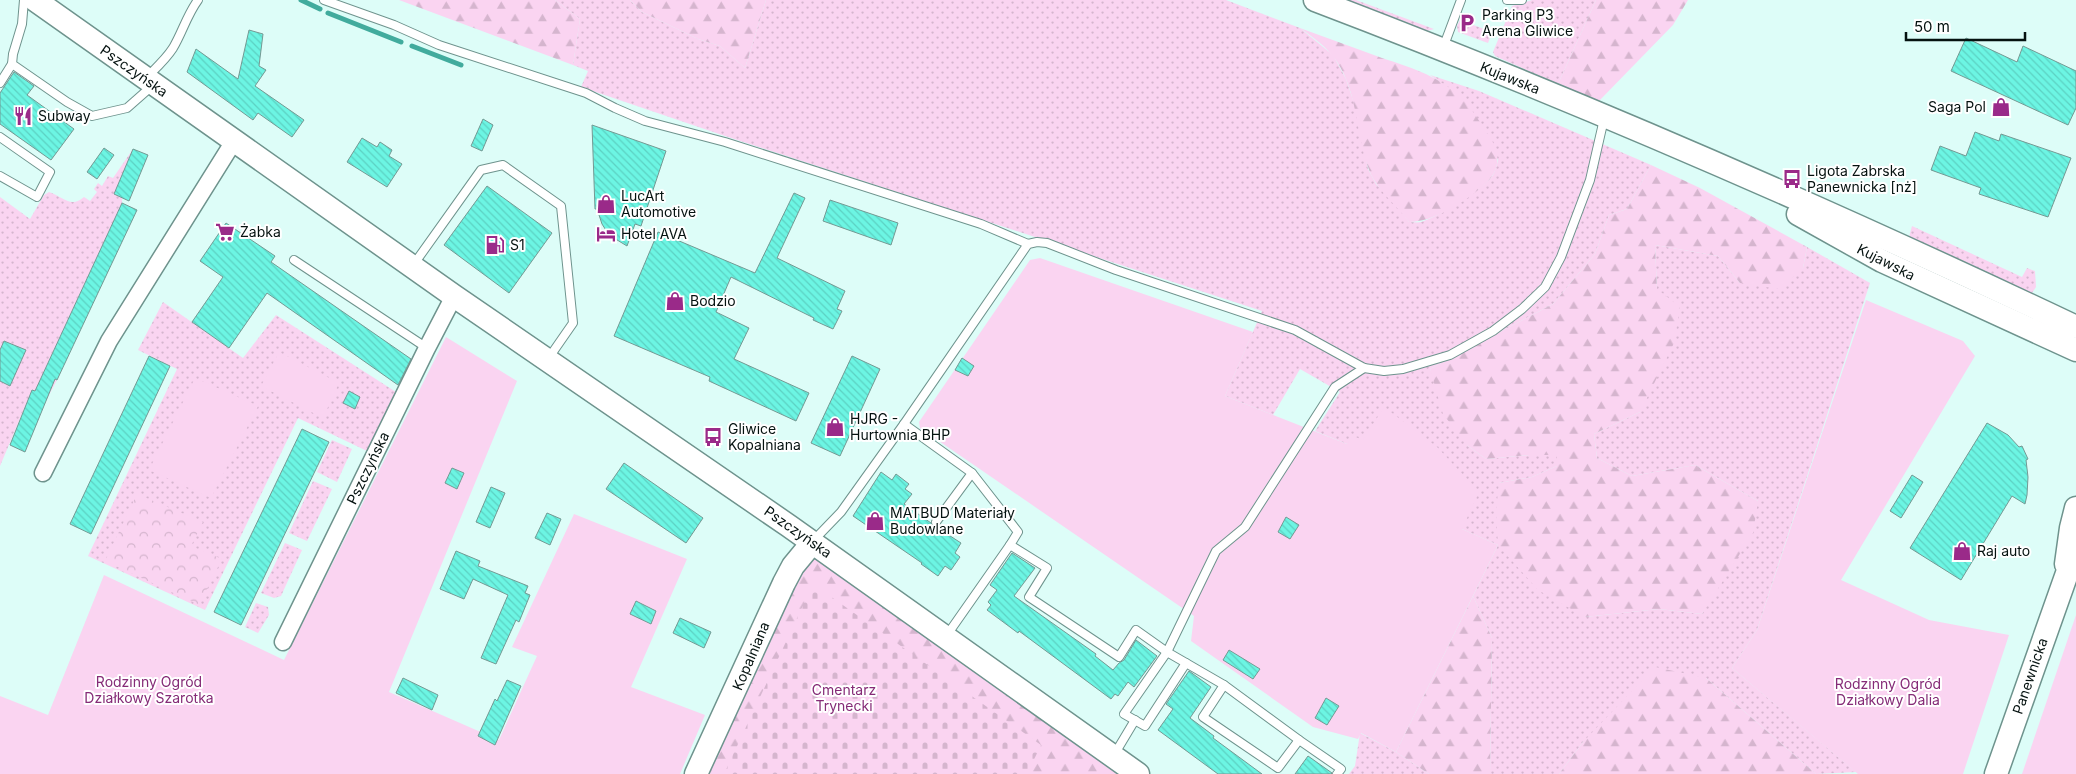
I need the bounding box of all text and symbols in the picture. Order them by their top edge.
place label: Parking P3 Arena Gliwice [1482,6,1573,39]
scale bar [1906,10,2025,42]
parking icon: Parking P3 Arena Gliwice [1456,12,1478,34]
text: 50 m [1914,17,1950,36]
street label: Pszczyńska [97,41,171,100]
street label: Kujawska [1478,58,1543,97]
shop icon: Saga Pol [1990,96,2012,118]
place label: Saga Pol [1928,98,1986,115]
restaurant icon: Subway [12,105,34,127]
place label: Subway [38,107,91,124]
place label: Ligota Zabrska Panewnicka [nż] [1807,162,1917,195]
bus stop icon: Ligota Zabrska Panewnicka [nż] [1781,168,1803,190]
place label: LucArt Automotive [621,187,696,220]
shop icon: LucArt Automotive [595,193,617,215]
supermarket icon: Żabka [214,221,236,243]
place label: Żabka [240,223,281,240]
hotel icon: Hotel AVA [595,223,617,245]
place label: Hotel AVA [621,225,687,242]
fuel station icon: S1 [484,234,506,256]
place label: S1 [510,236,525,253]
street label: Kujawska [1854,240,1918,283]
shop icon: Bodzio [664,290,686,312]
place label: Bodzio [690,292,736,309]
place label: HJRG - Hurtownia BHP [850,410,950,443]
shop icon: HJRG - Hurtownia BHP [824,416,846,438]
place label: Gliwice Kopalniana [728,420,801,453]
bus stop icon: Gliwice Kopalniana [702,426,724,448]
street label: Pszczyńska [343,429,392,507]
street label: Pszczyńska [761,502,835,561]
place label: MATBUD Materiały Budowlane [890,504,1015,537]
shop icon: MATBUD Materiały Budowlane [864,510,886,532]
shop icon: Raj auto [1951,540,1973,562]
place label: Raj auto [1977,542,2030,559]
street label: Kopalniana [728,619,773,693]
street label: Panewnicka [2009,635,2051,716]
park label: Rodzinny Ogród Działkowy Szarotka [84,673,214,706]
park label: Rodzinny Ogród Działkowy Dalia [1835,675,1941,708]
park label: Cmentarz Trynecki [812,681,876,714]

